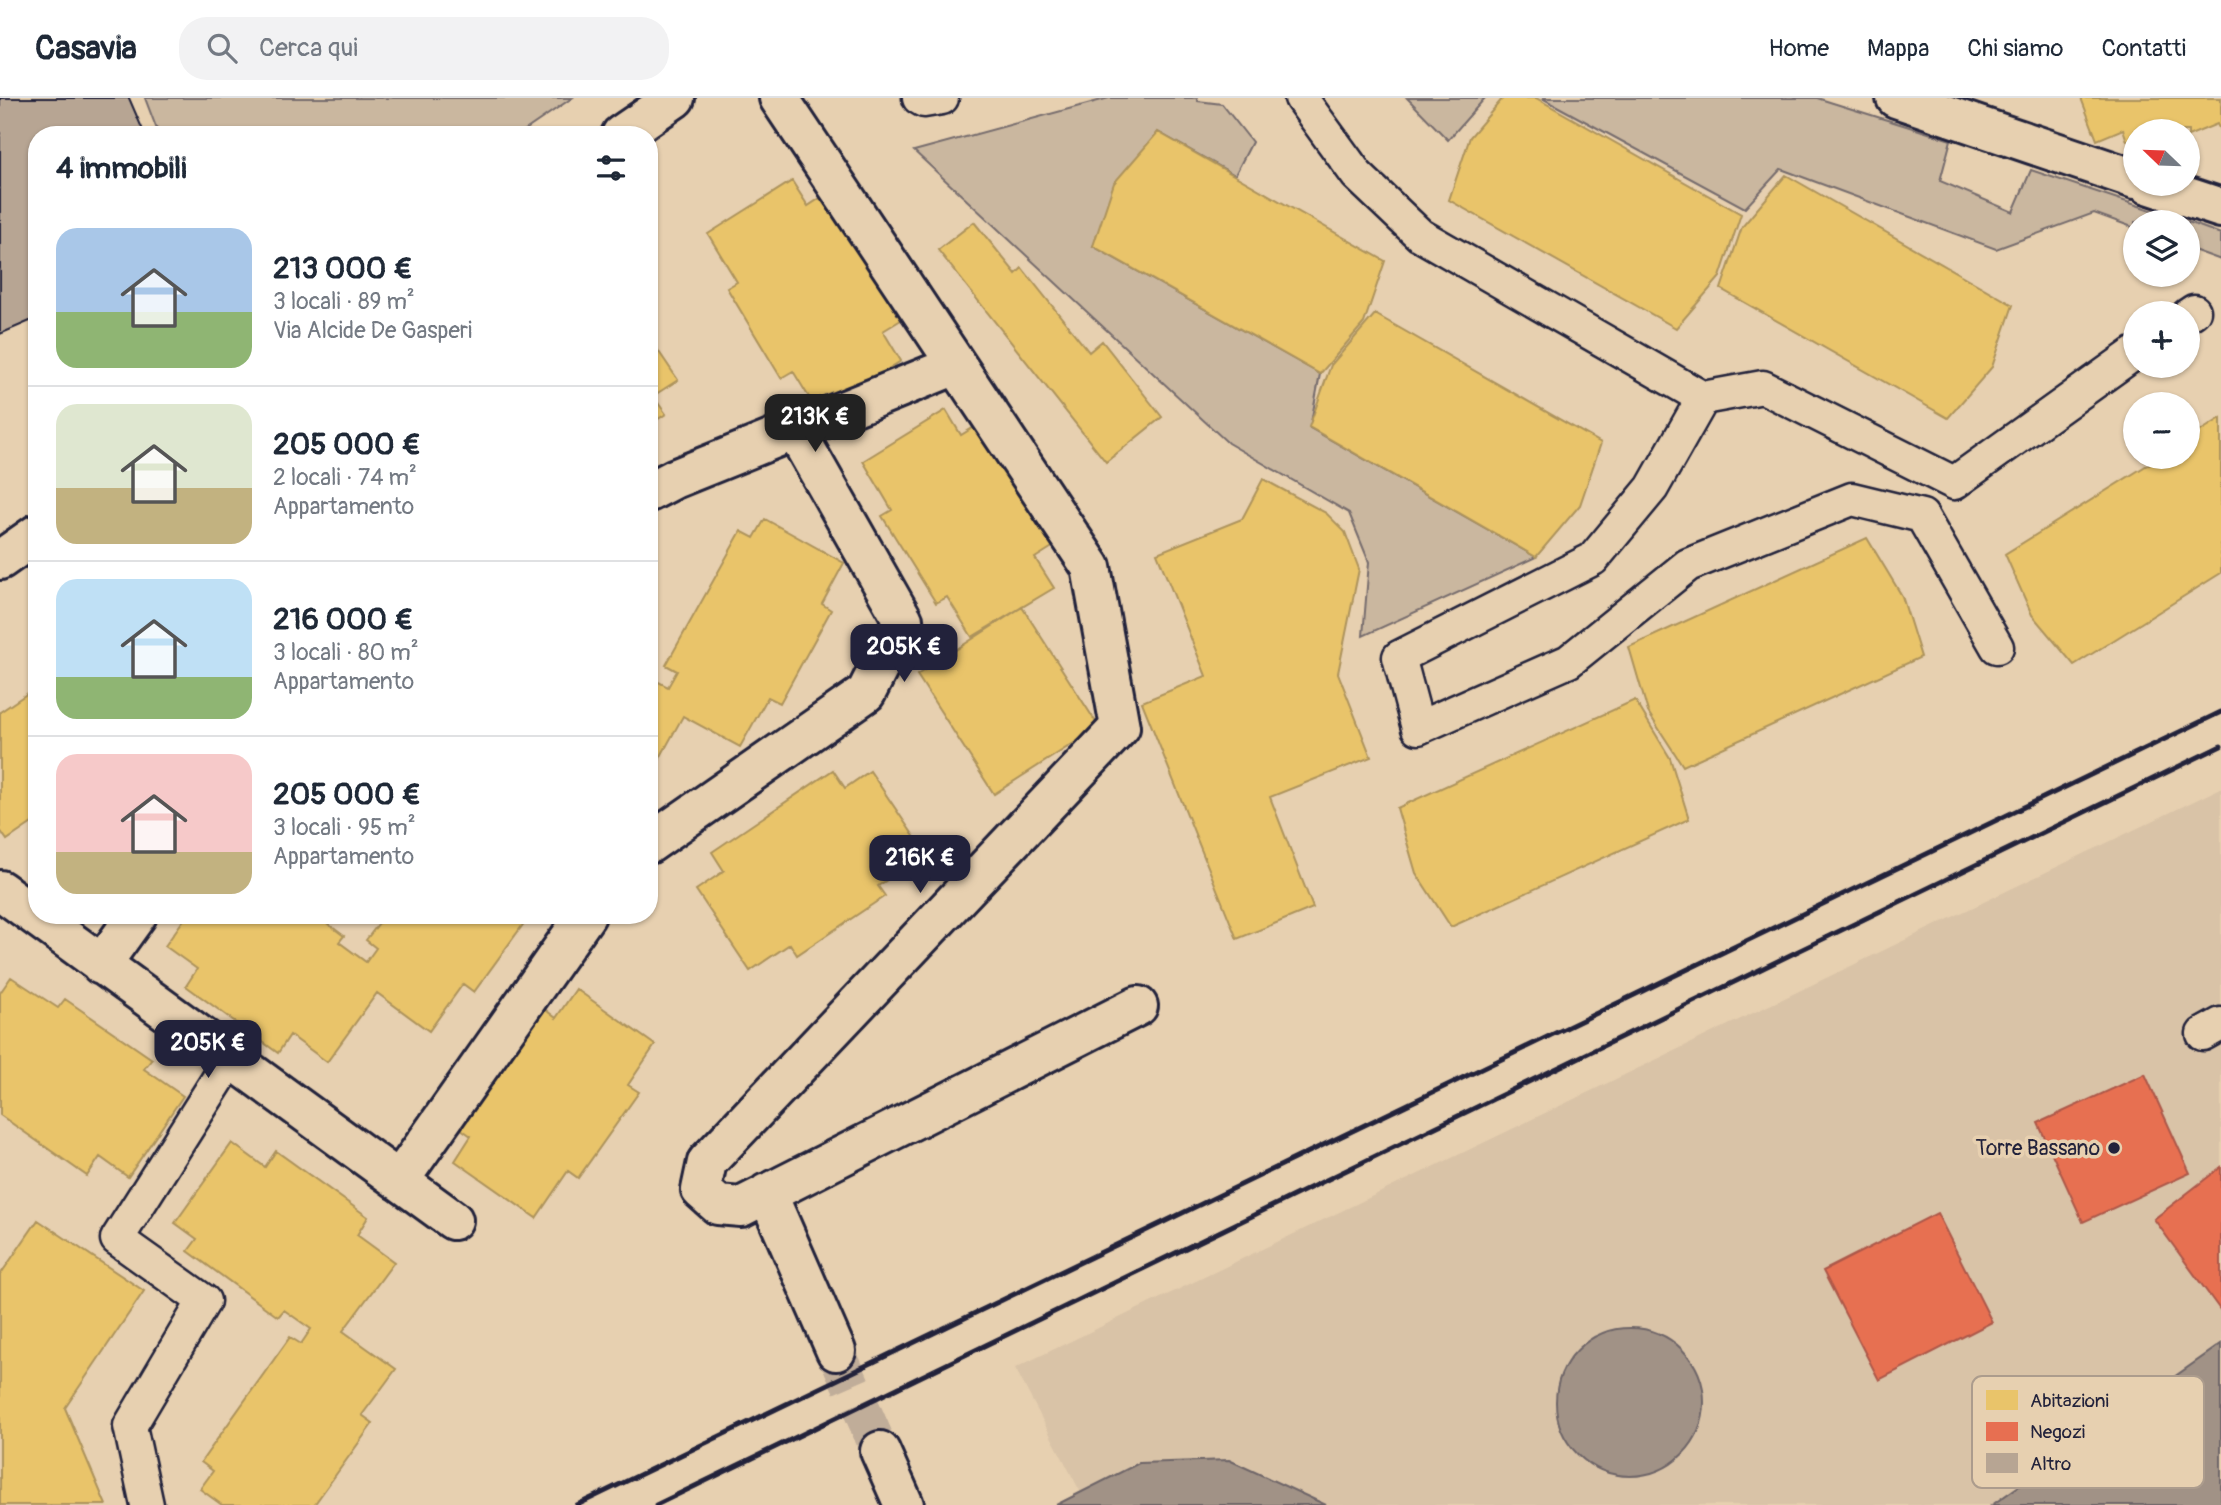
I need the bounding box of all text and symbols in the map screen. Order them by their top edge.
search box [179,17,669,80]
text: Casavia [35,28,137,69]
icon: search [203,29,241,67]
text: Cerca qui [259,32,358,64]
text: Home [1769,34,1829,63]
text: Mappa [1867,34,1929,63]
text: Chi siamo [1967,34,2063,63]
text: Contatti [2101,34,2186,63]
north arrow [2123,119,2200,196]
map controls [2123,119,2200,469]
icon: filters [592,149,630,187]
text: 4 immobili [56,150,186,187]
button: layers [2123,210,2200,287]
text: 213 000 € [273,250,413,287]
icon: home [112,256,196,340]
text: 3 locali · 89 m² [273,287,415,316]
button: + [2123,301,2200,378]
text: Via Alcide De Gasperi [273,316,472,345]
button: − [2123,392,2200,469]
pin: 213K € [758,394,872,454]
text: 213K € [781,402,849,431]
text: 205 000 € [273,426,421,463]
icon: home [112,432,196,516]
text: 2 locali · 74 m² [273,463,417,492]
text: Appartamento [273,492,414,521]
text: 216 000 € [273,601,413,638]
icon: home [112,607,196,691]
pin: 205K € [847,624,961,684]
text: 205K € [866,632,942,661]
text: 3 locali · 80 m² [273,638,419,667]
text: Appartamento [273,667,414,696]
text: 205 000 € [273,776,421,813]
icon: home [112,782,196,866]
text: 3 locali · 95 m² [273,813,416,842]
pin: 216K € [863,836,977,895]
text: Appartamento [273,842,414,871]
text: 216K € [885,843,955,872]
pin: 205K € [151,1020,265,1080]
text: 205K € [170,1028,246,1057]
place label: Torre Bassano [1975,1135,2100,1162]
marker: Torre Bassano [2106,1140,2122,1156]
legend [1972,1376,2204,1488]
text: Abitazioni [2030,1389,2109,1413]
text: Negozi [2030,1420,2085,1444]
text: Altro [2030,1452,2071,1476]

